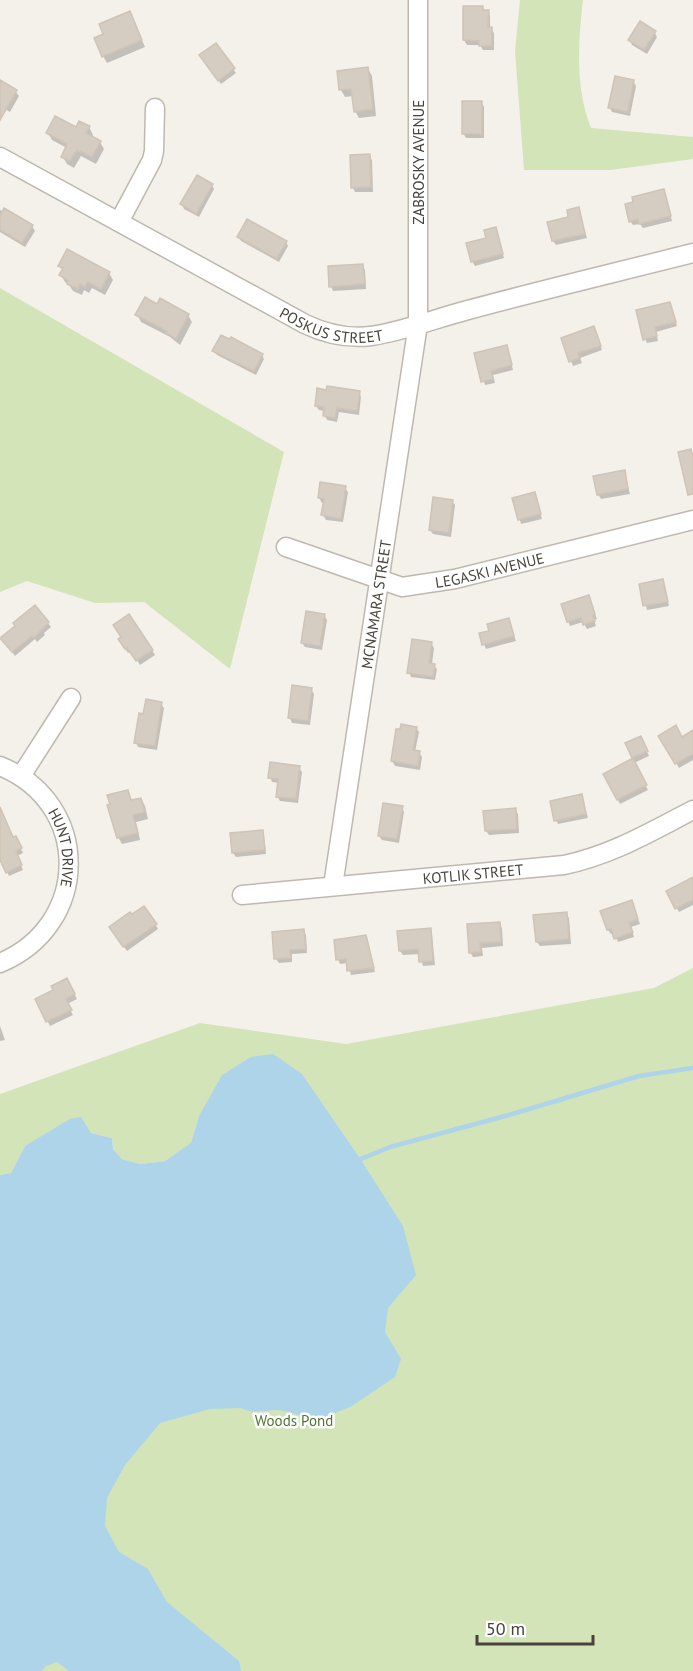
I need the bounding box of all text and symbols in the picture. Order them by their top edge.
street label: ZABROSKY AVENUE [409,100,428,224]
street label: POSKUS STREET [277,303,385,346]
street label: MCNAMARA STREET [356,538,395,670]
street label: LEGASKI AVENUE [434,548,546,591]
street label: HUNT DRIVE [45,804,78,889]
street label: KOTLIK STREET [422,859,525,888]
park label: Woods Pond [255,1411,333,1430]
scale bar [477,1608,592,1646]
text: 50 m [486,1617,525,1640]

